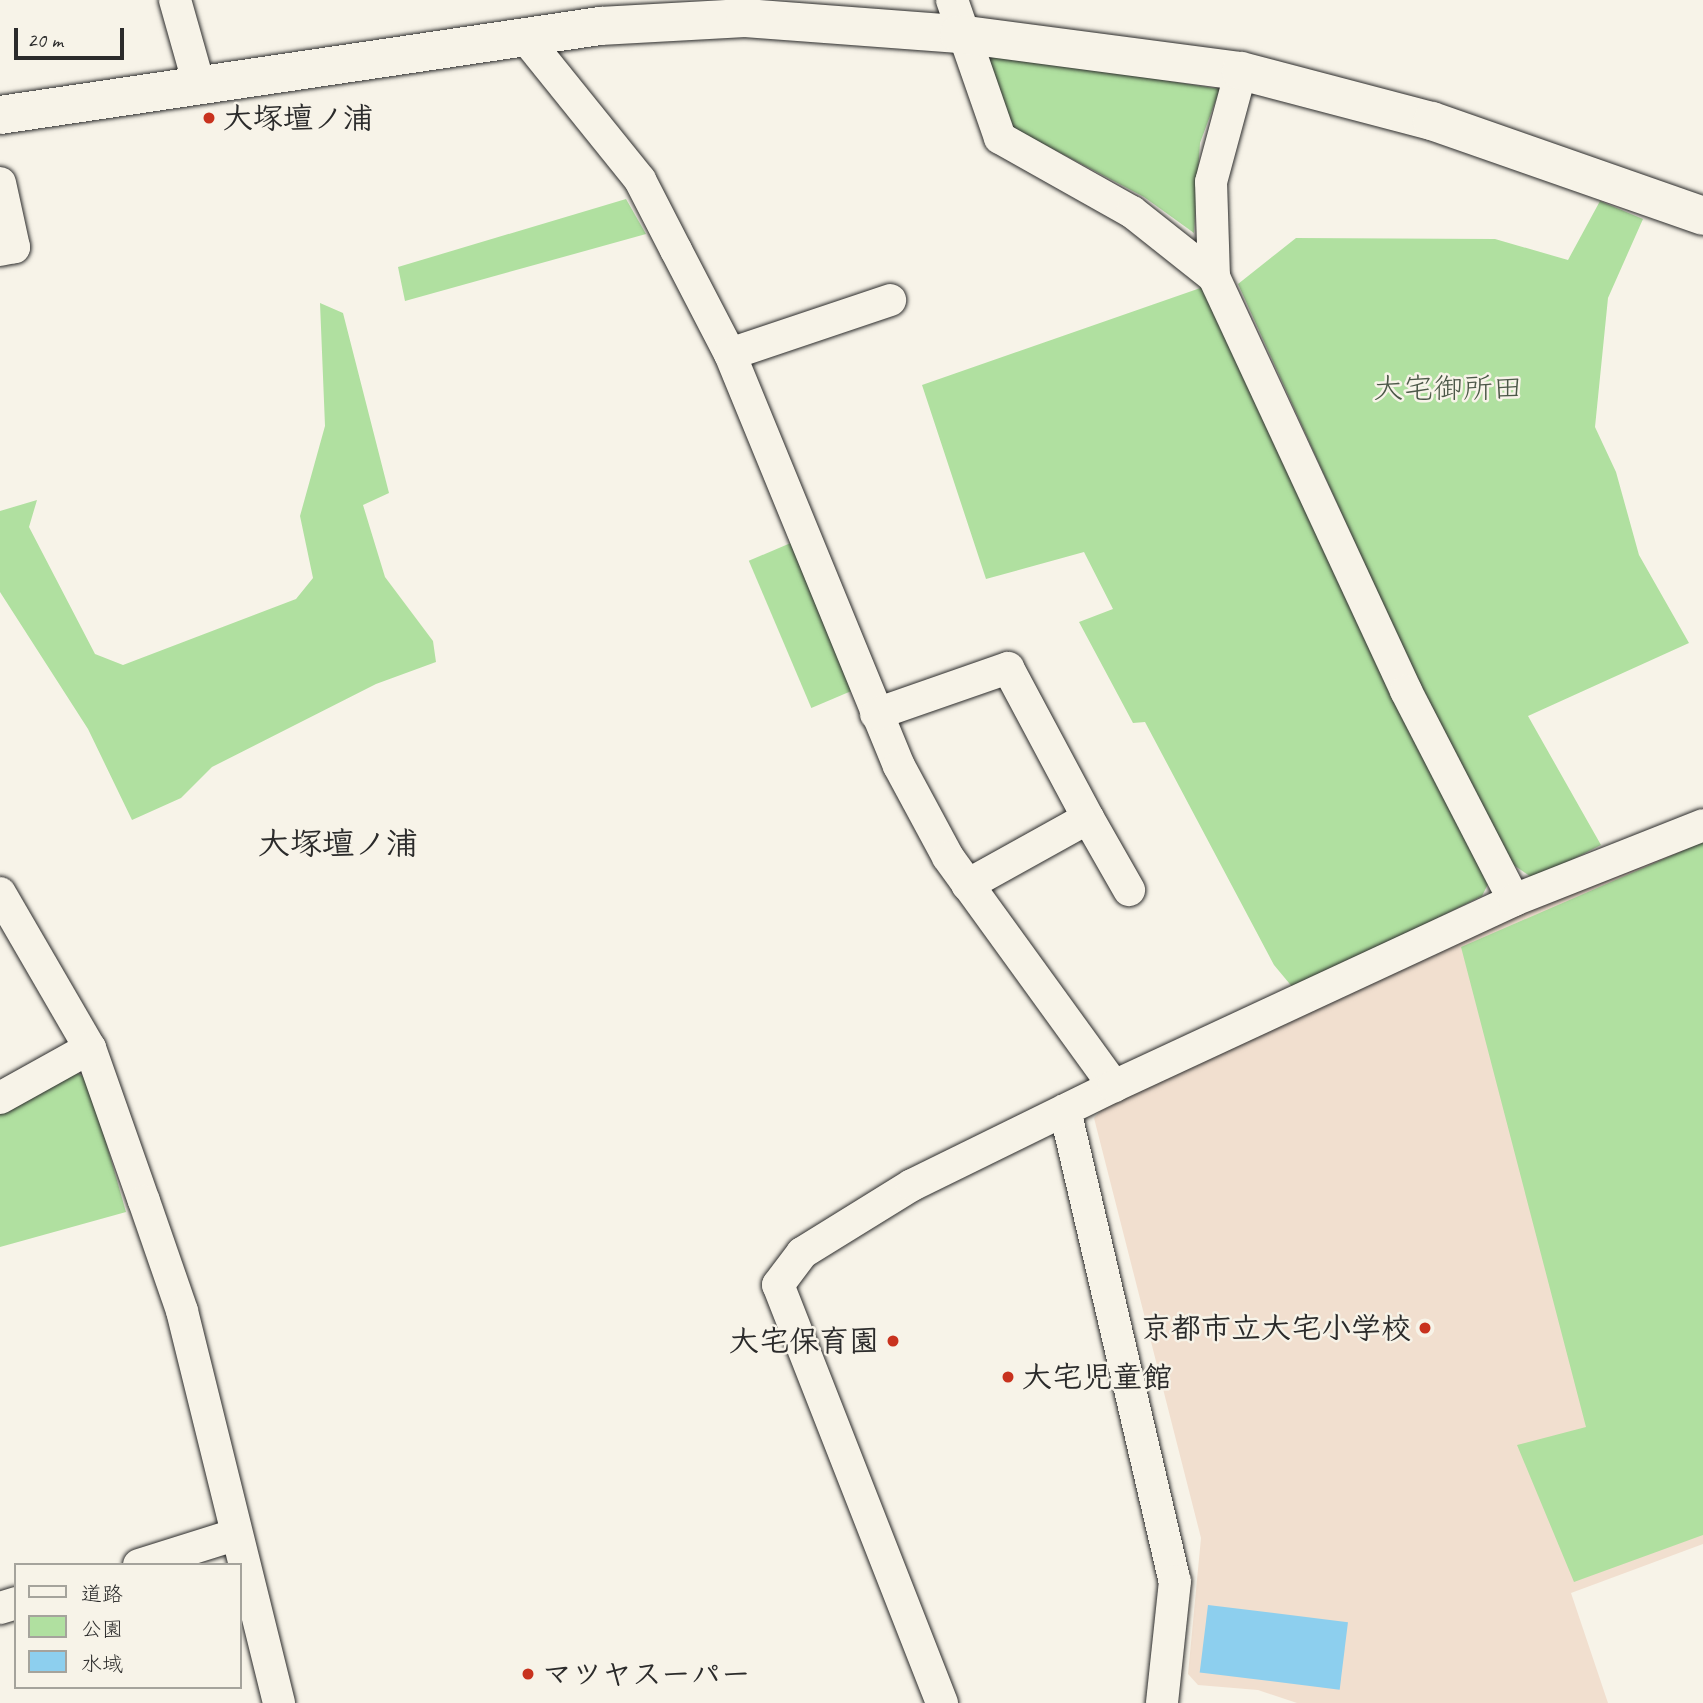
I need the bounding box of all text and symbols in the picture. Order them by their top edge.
scale bar [18,14,128,58]
text: 20 m [27,27,63,53]
place label: 大塚壇ノ浦 [223,100,373,136]
marker: 大塚壇ノ浦 [201,110,217,126]
park label: 大宅御所田 [1373,370,1523,406]
district label: 大塚壇ノ浦 [258,825,418,863]
place label: 京都市立大宅小学校 [1141,1310,1411,1346]
marker: 京都市立大宅小学校 [1417,1320,1433,1336]
place label: 大宅保育園 [729,1323,879,1359]
marker: 大宅保育園 [885,1333,901,1349]
place label: 大宅児童館 [1022,1359,1172,1395]
marker: 大宅児童館 [1000,1369,1016,1385]
legend [14,1563,242,1689]
text: 道路 [81,1581,123,1607]
text: 公園 [81,1616,123,1642]
text: 水域 [81,1651,123,1677]
place label: マツヤスーパー [542,1656,751,1692]
marker: マツヤスーパー [520,1666,536,1682]

